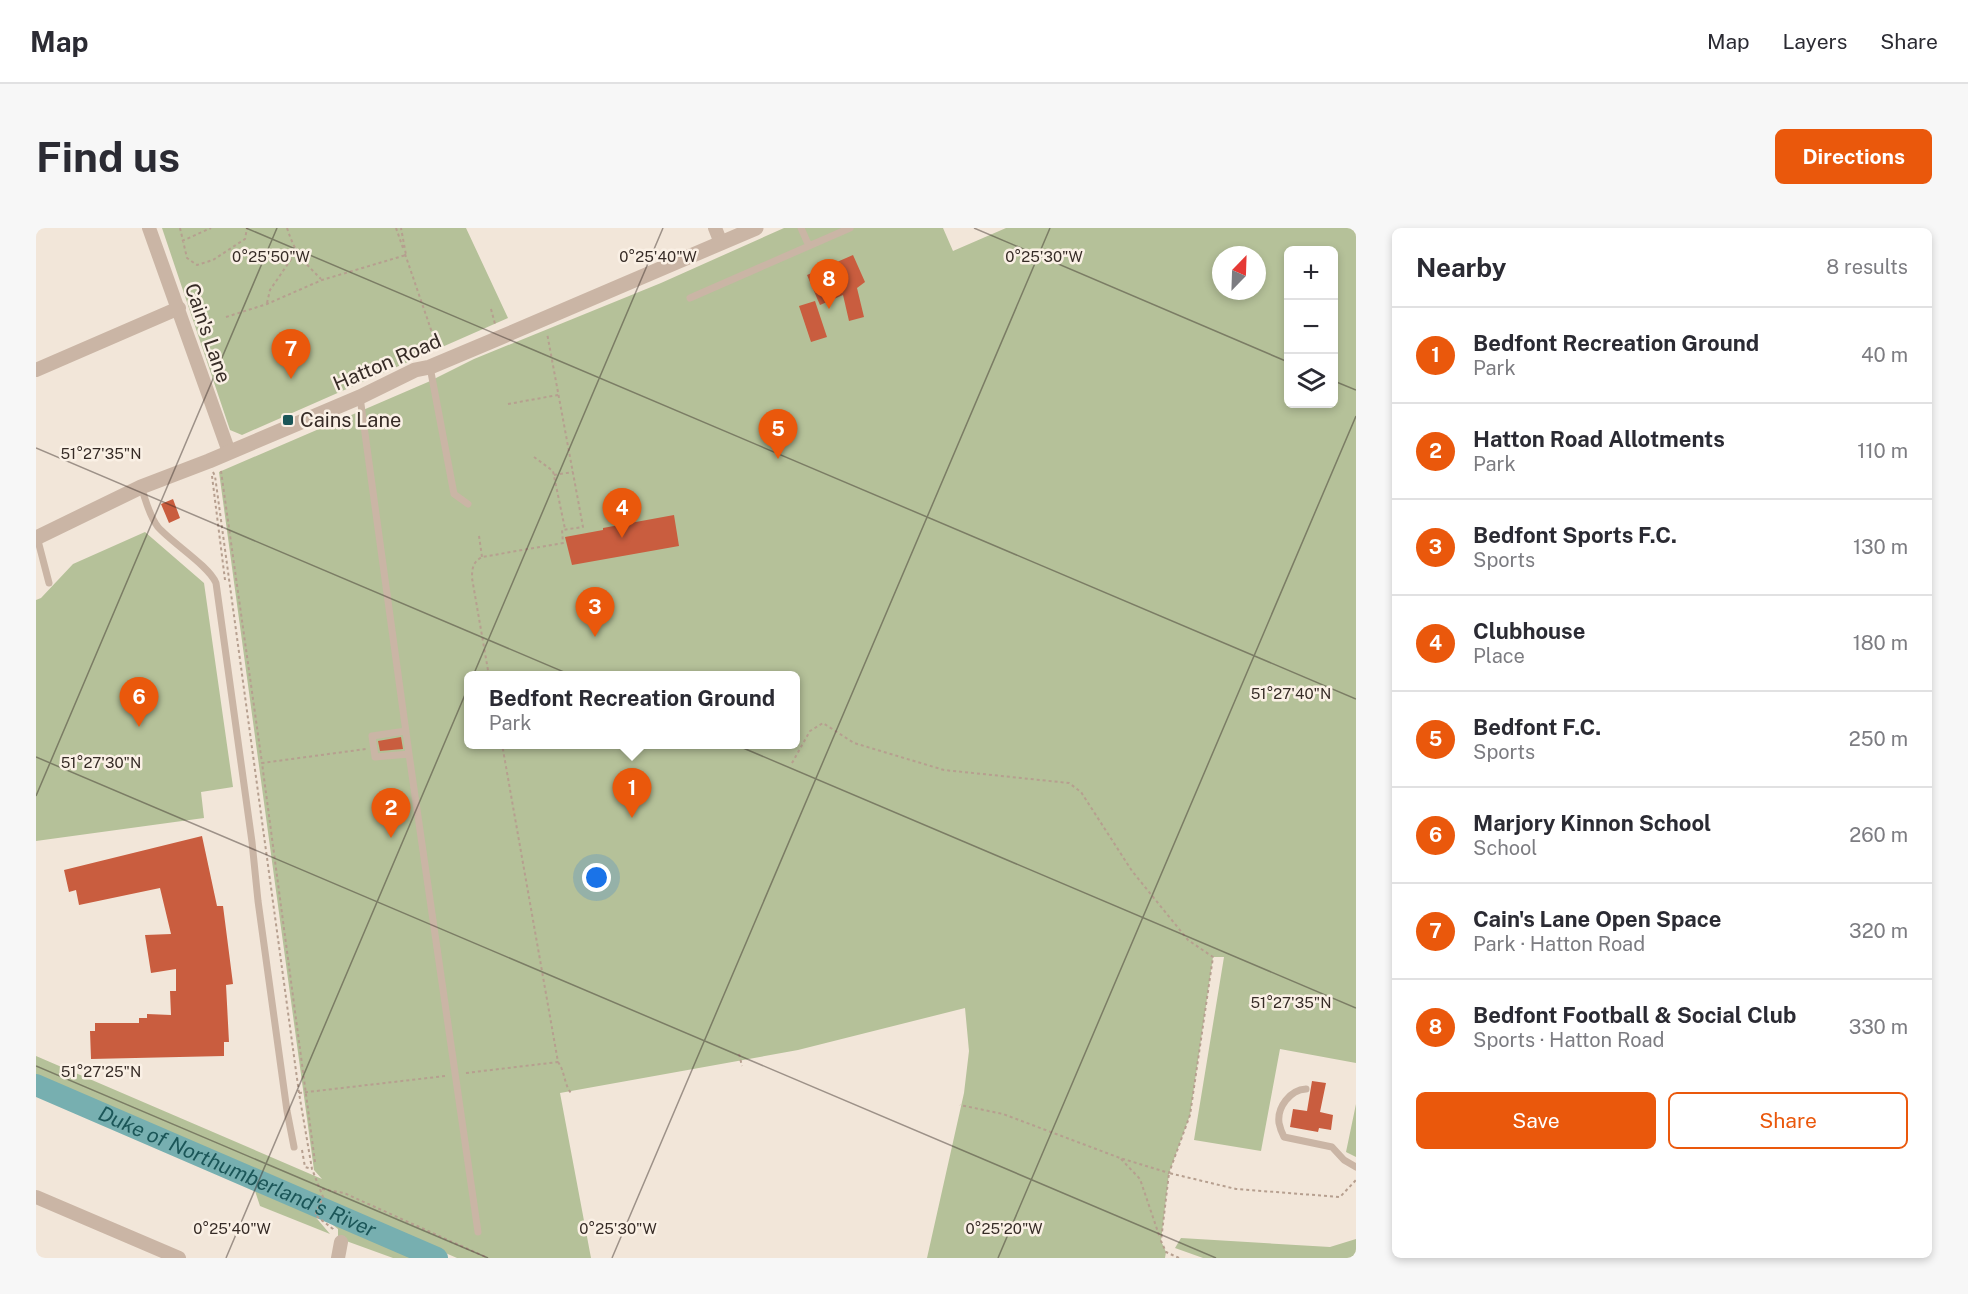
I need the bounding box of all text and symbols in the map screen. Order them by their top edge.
text: Map [30,25,89,58]
text: Map [1707,29,1750,54]
text: Layers [1783,29,1847,54]
text: Share [1880,29,1938,54]
button: Directions [1775,129,1932,184]
text: Find us [36,132,180,181]
north arrow [1212,246,1266,300]
map controls [1284,246,1338,408]
button: + [1284,246,1338,300]
text: 0°25'50"W [232,248,310,265]
text: 0°25'40"W [619,248,697,265]
text: 0°25'30"W [1005,248,1083,265]
text: Nearby [1416,252,1506,283]
text: 8 results [1826,255,1908,279]
pin: 8 [810,260,848,309]
street label: Cain's Lane [180,280,236,386]
button: − [1284,300,1338,354]
street label: Hatton Road [329,328,445,396]
pin: 7 [272,330,310,379]
text: Bedfont Recreation Ground [1473,330,1759,356]
text: 1 [1431,343,1440,367]
text: 40 m [1861,343,1908,367]
button: layers [1284,354,1338,408]
text: Park [1473,356,1516,380]
place label: Cains Lane [300,408,401,432]
pin: 5 [758,410,798,459]
marker: Cains Lane [281,413,295,427]
text: Hatton Road Allotments [1473,426,1725,452]
text: 2 [1429,439,1442,463]
text: 110 m [1857,439,1908,463]
text: 51°27'35"N [60,445,142,462]
text: Park [1473,452,1516,476]
pin: 4 [602,488,642,538]
text: Bedfont Sports F.C. [1473,522,1677,548]
text: 3 [1429,535,1442,559]
text: 130 m [1853,535,1908,559]
text: Sports [1473,548,1535,572]
pin: 3 [576,588,614,637]
text: Clubhouse [1473,618,1585,644]
text: 4 [1429,631,1442,655]
text: 180 m [1853,631,1908,655]
text: Place [1473,644,1525,668]
popup [464,671,800,749]
pin: 6 [120,678,158,727]
text: Bedfont Recreation Ground [489,685,775,711]
text: 51°27'40"N [1251,685,1331,702]
text: Park [489,711,532,735]
text: Bedfont F.C. [1473,714,1601,740]
text: 5 [1429,727,1442,751]
text: 250 m [1849,727,1908,751]
text: Sports [1473,740,1535,764]
text: 51°27'30"N [61,754,141,771]
pin: 1 [612,768,652,818]
pin: 2 [372,788,410,838]
text: Marjory Kinnon School [1473,810,1711,836]
text: 6 [1429,823,1442,847]
text: 260 m [1849,823,1908,847]
text: School [1473,836,1537,860]
your location [582,863,611,892]
text: Cain's Lane Open Space [1473,906,1721,932]
text: 7 [1429,919,1442,943]
text: 320 m [1849,919,1908,943]
text: Park · Hatton Road [1473,932,1645,956]
text: 51°27'35"N [1250,994,1332,1011]
text: Bedfont Football & Social Club [1473,1002,1796,1028]
text: 8 [1429,1015,1442,1039]
text: 330 m [1849,1015,1908,1039]
text: Sports · Hatton Road [1473,1028,1664,1052]
text: 51°27'25"N [61,1063,141,1080]
button: Save [1416,1092,1656,1149]
button: Share [1668,1092,1908,1149]
water label: Duke of Northumberland's River [95,1100,381,1243]
text: 0°25'40"W [193,1220,271,1237]
text: 0°25'30"W [579,1220,657,1237]
text: 0°25'20"W [965,1220,1043,1237]

